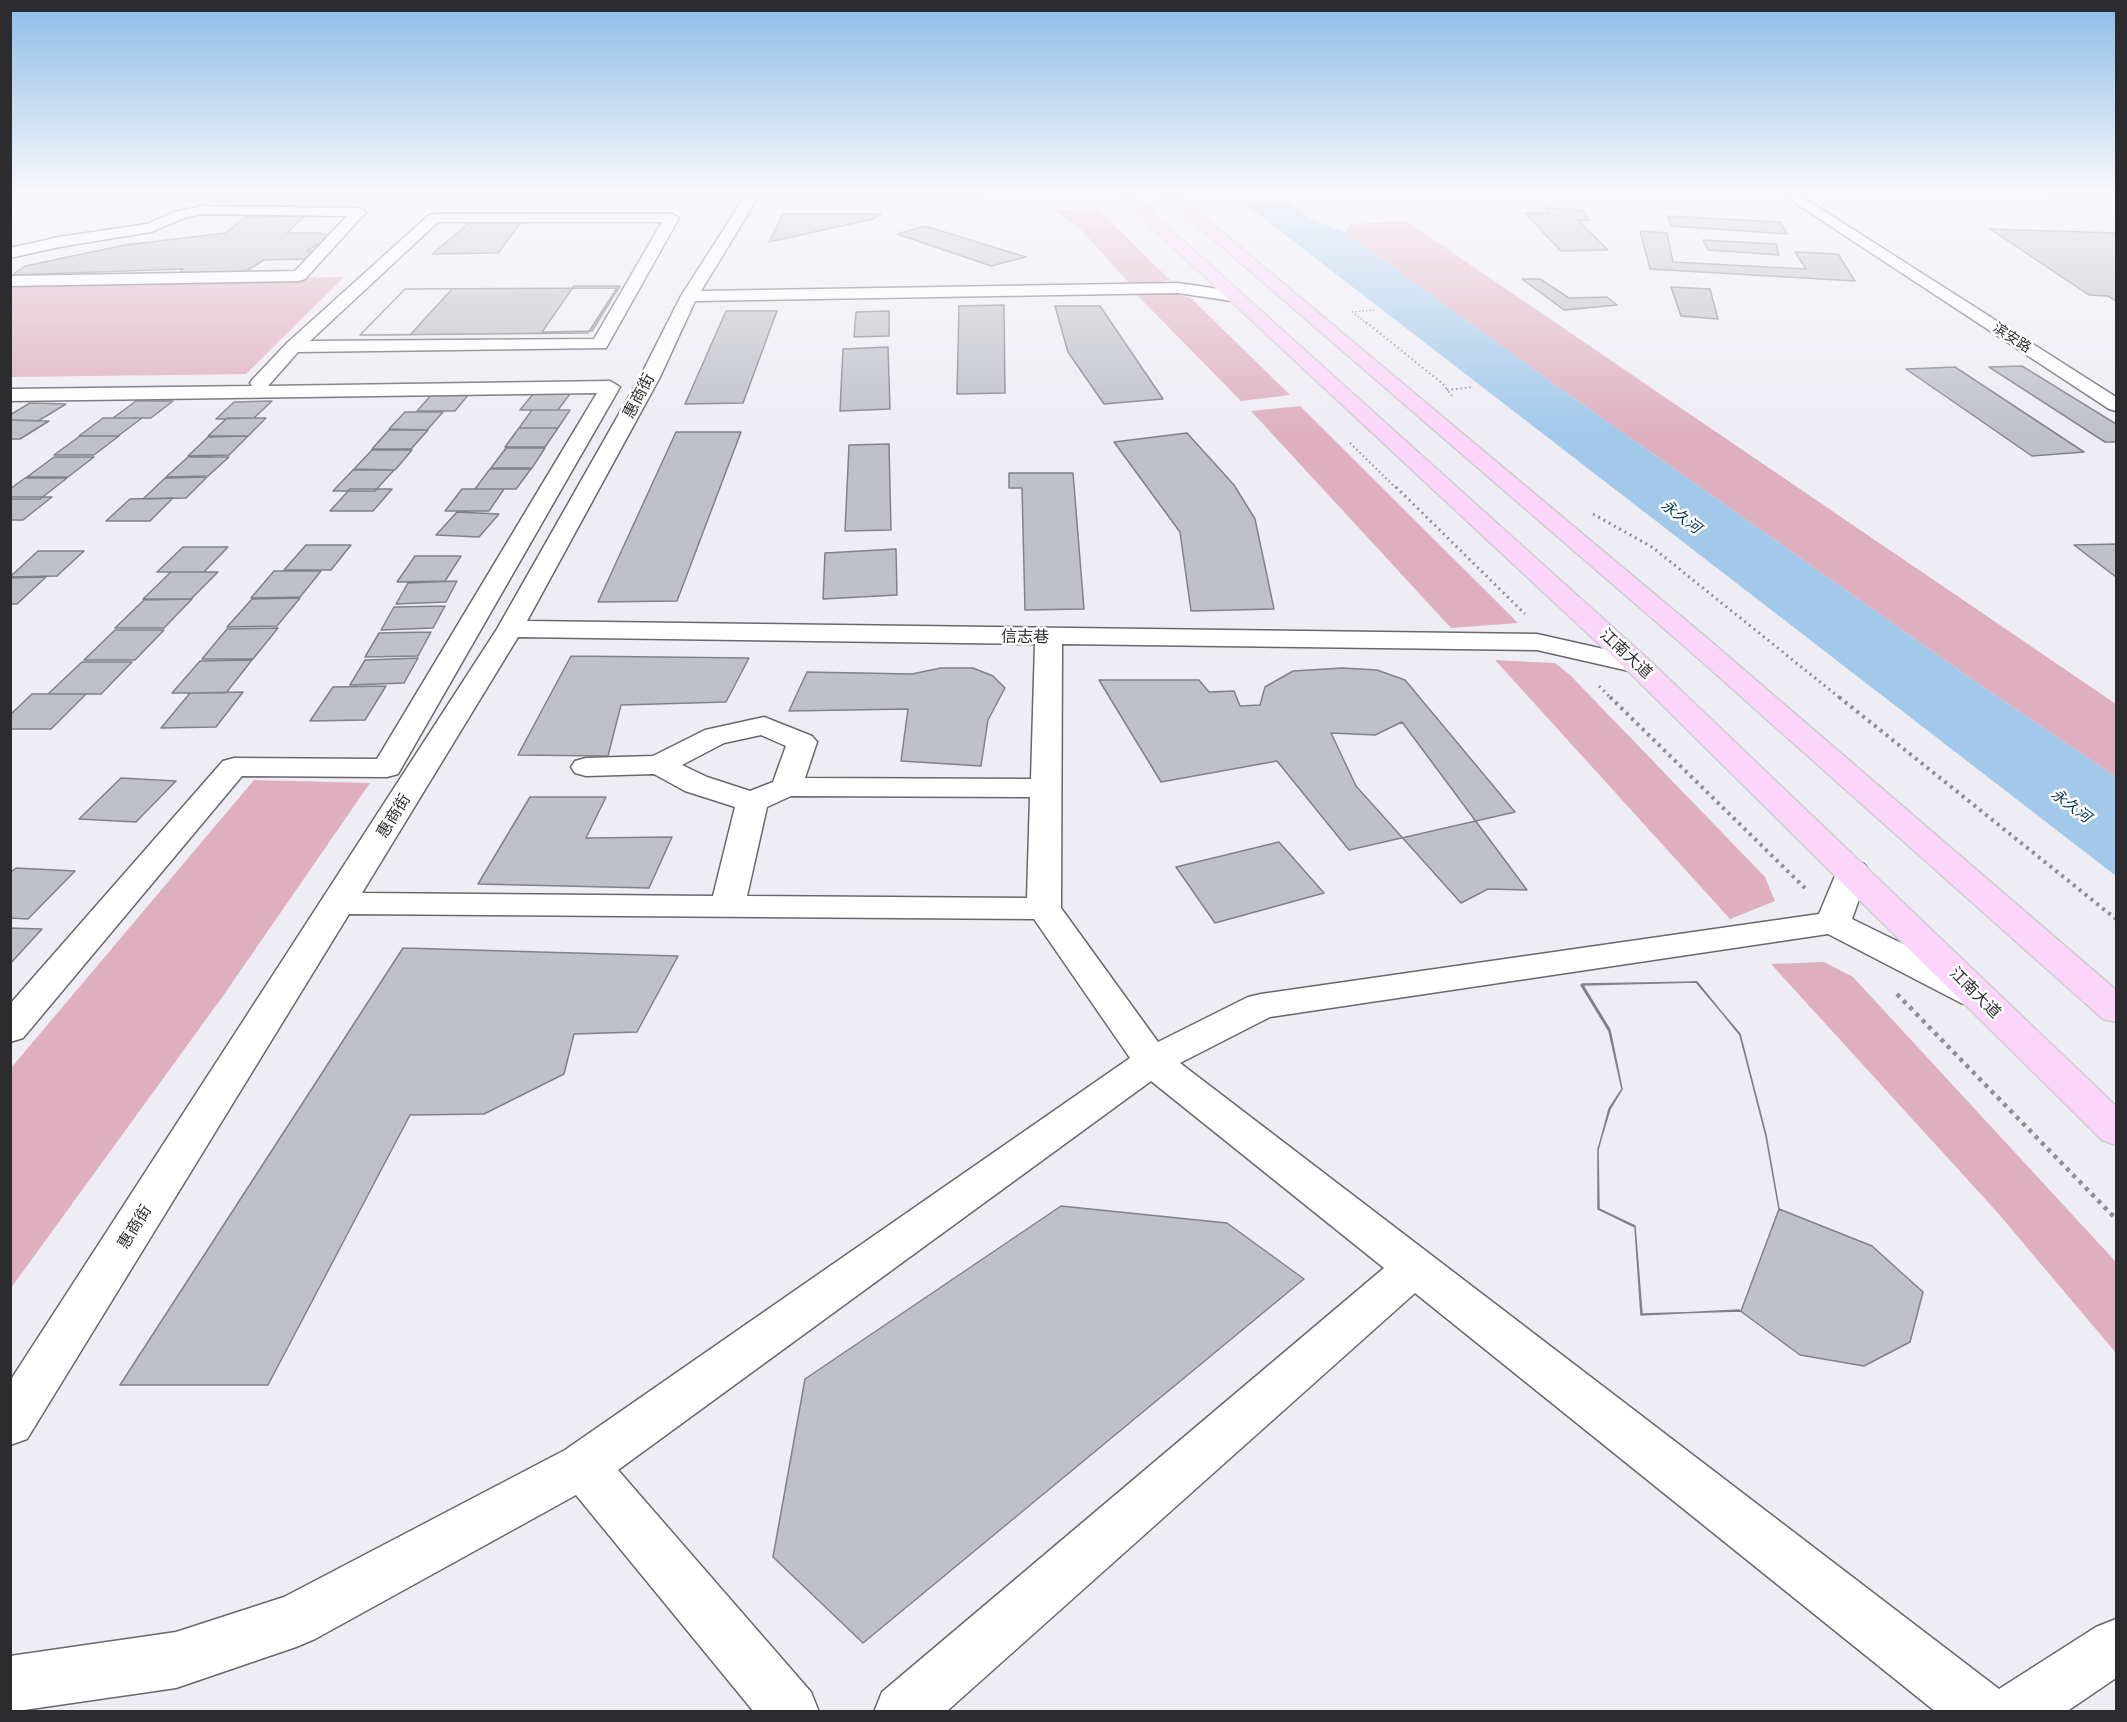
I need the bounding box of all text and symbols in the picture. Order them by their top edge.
street label: 滨安路 [1990,320,2034,356]
street label: 惠商街 [619,370,659,422]
water label: 永久河 [1658,496,1704,538]
street label: 江南大道 [1596,625,1656,683]
street label: 信志巷 [1001,627,1049,647]
water label: 永久河 [2048,785,2094,827]
street label: 惠商街 [373,791,415,841]
street label: 江南大道 [1946,964,2004,1022]
street label: 惠商街 [114,1202,156,1252]

